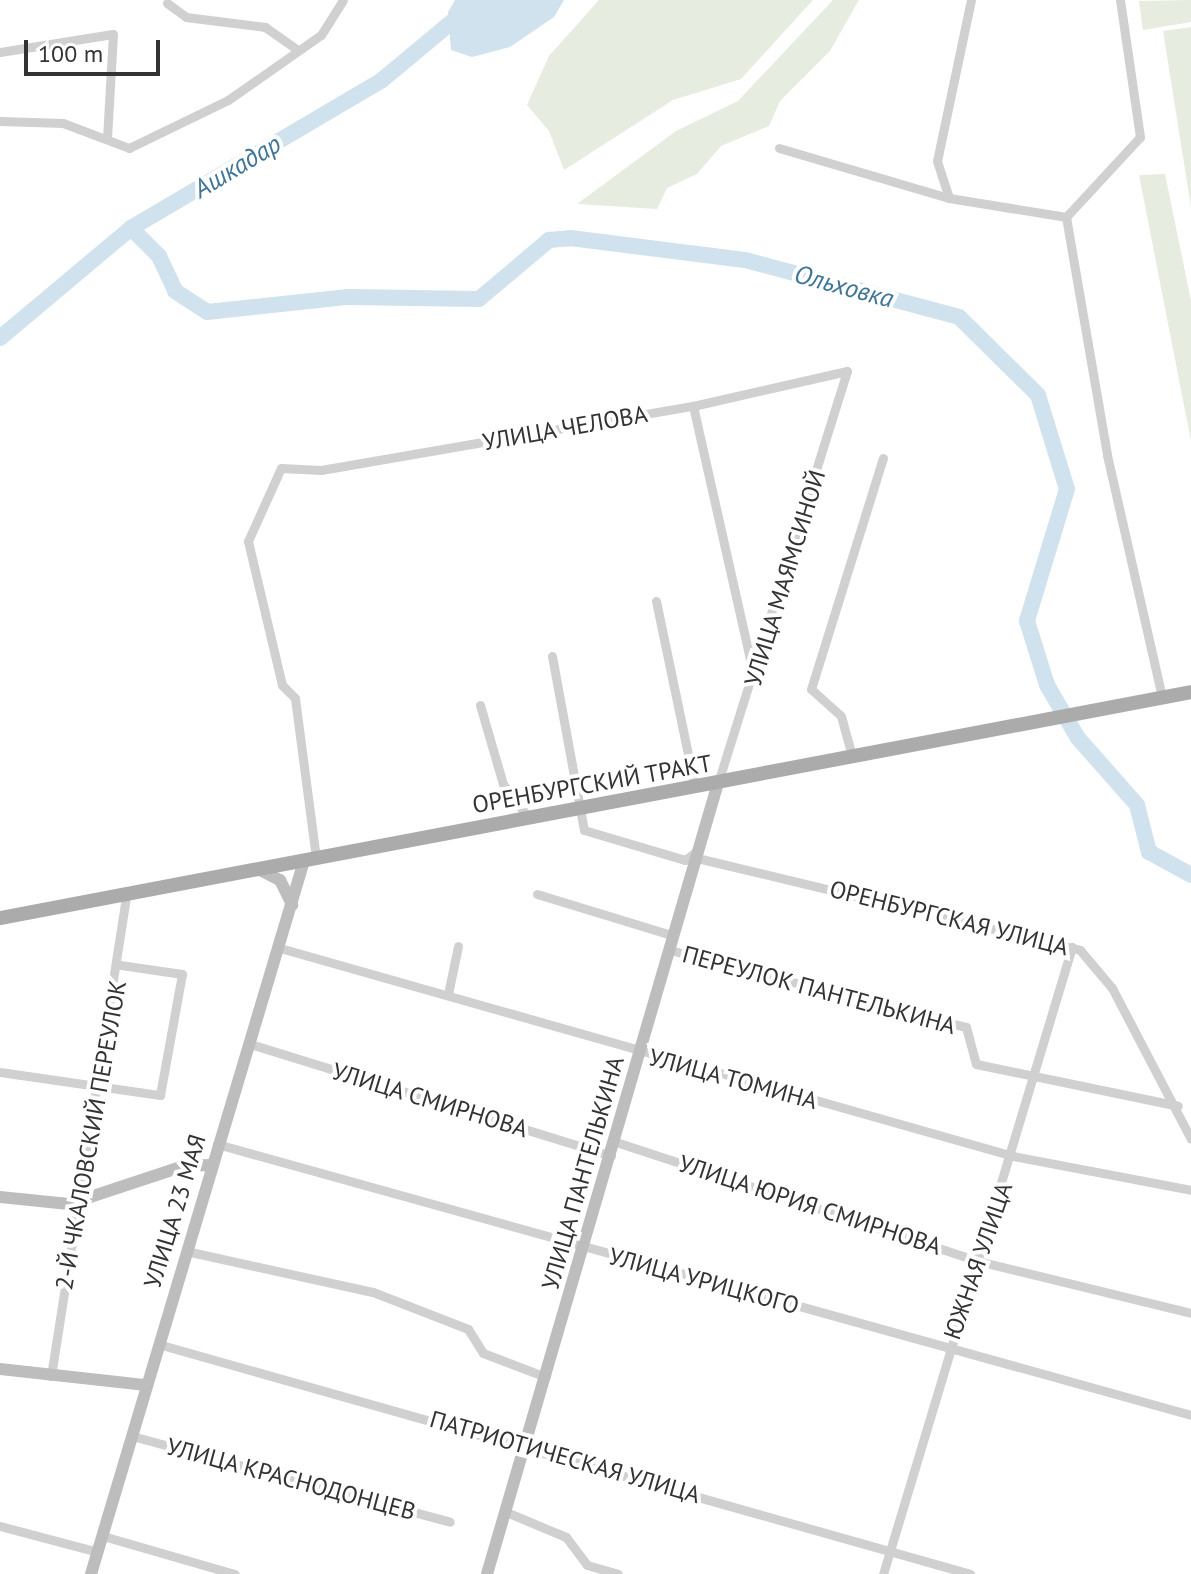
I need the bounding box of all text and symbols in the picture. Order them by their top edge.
scale bar [28,24,164,74]
text: 100 m [38,38,103,69]
water label: Ашкадар [188,128,286,204]
water label: Ольховка [791,258,897,314]
street label: УЛИЦА ЧЕЛОВА [480,399,650,457]
street label: УЛИЦА МАЯМСИНОЙ [738,466,832,690]
street label: ОРЕНБУРГСКИЙ ТРАКТ [470,749,714,819]
street label: ОРЕНБУРГСКАЯ УЛИЦА [826,874,1072,962]
street label: ПЕРЕУЛОК ПАНТЕЛЬКИНА [679,940,959,1040]
street label: 2-Й ЧКАЛОВСКИЙ ПЕРЕУЛОК [50,978,132,1292]
street label: УЛИЦА ТОМИНА [645,1042,821,1116]
street label: УЛИЦА ПАНТЕЛЬКИНА [536,1053,630,1293]
street label: УЛИЦА СМИРНОВА [328,1056,532,1144]
street label: УЛИЦА 23 МАЯ [138,1130,212,1292]
street label: УЛИЦА ЮРИЯ СМИРНОВА [675,1149,945,1261]
street label: ЮЖНАЯ УЛИЦА [938,1178,1018,1344]
street label: УЛИЦА УРИЦКОГО [605,1242,803,1320]
street label: ПАТРИОТИЧЕСКАЯ УЛИЦА [426,1405,704,1509]
street label: УЛИЦА КРАСНОДОНЦЕВ [163,1432,419,1526]

